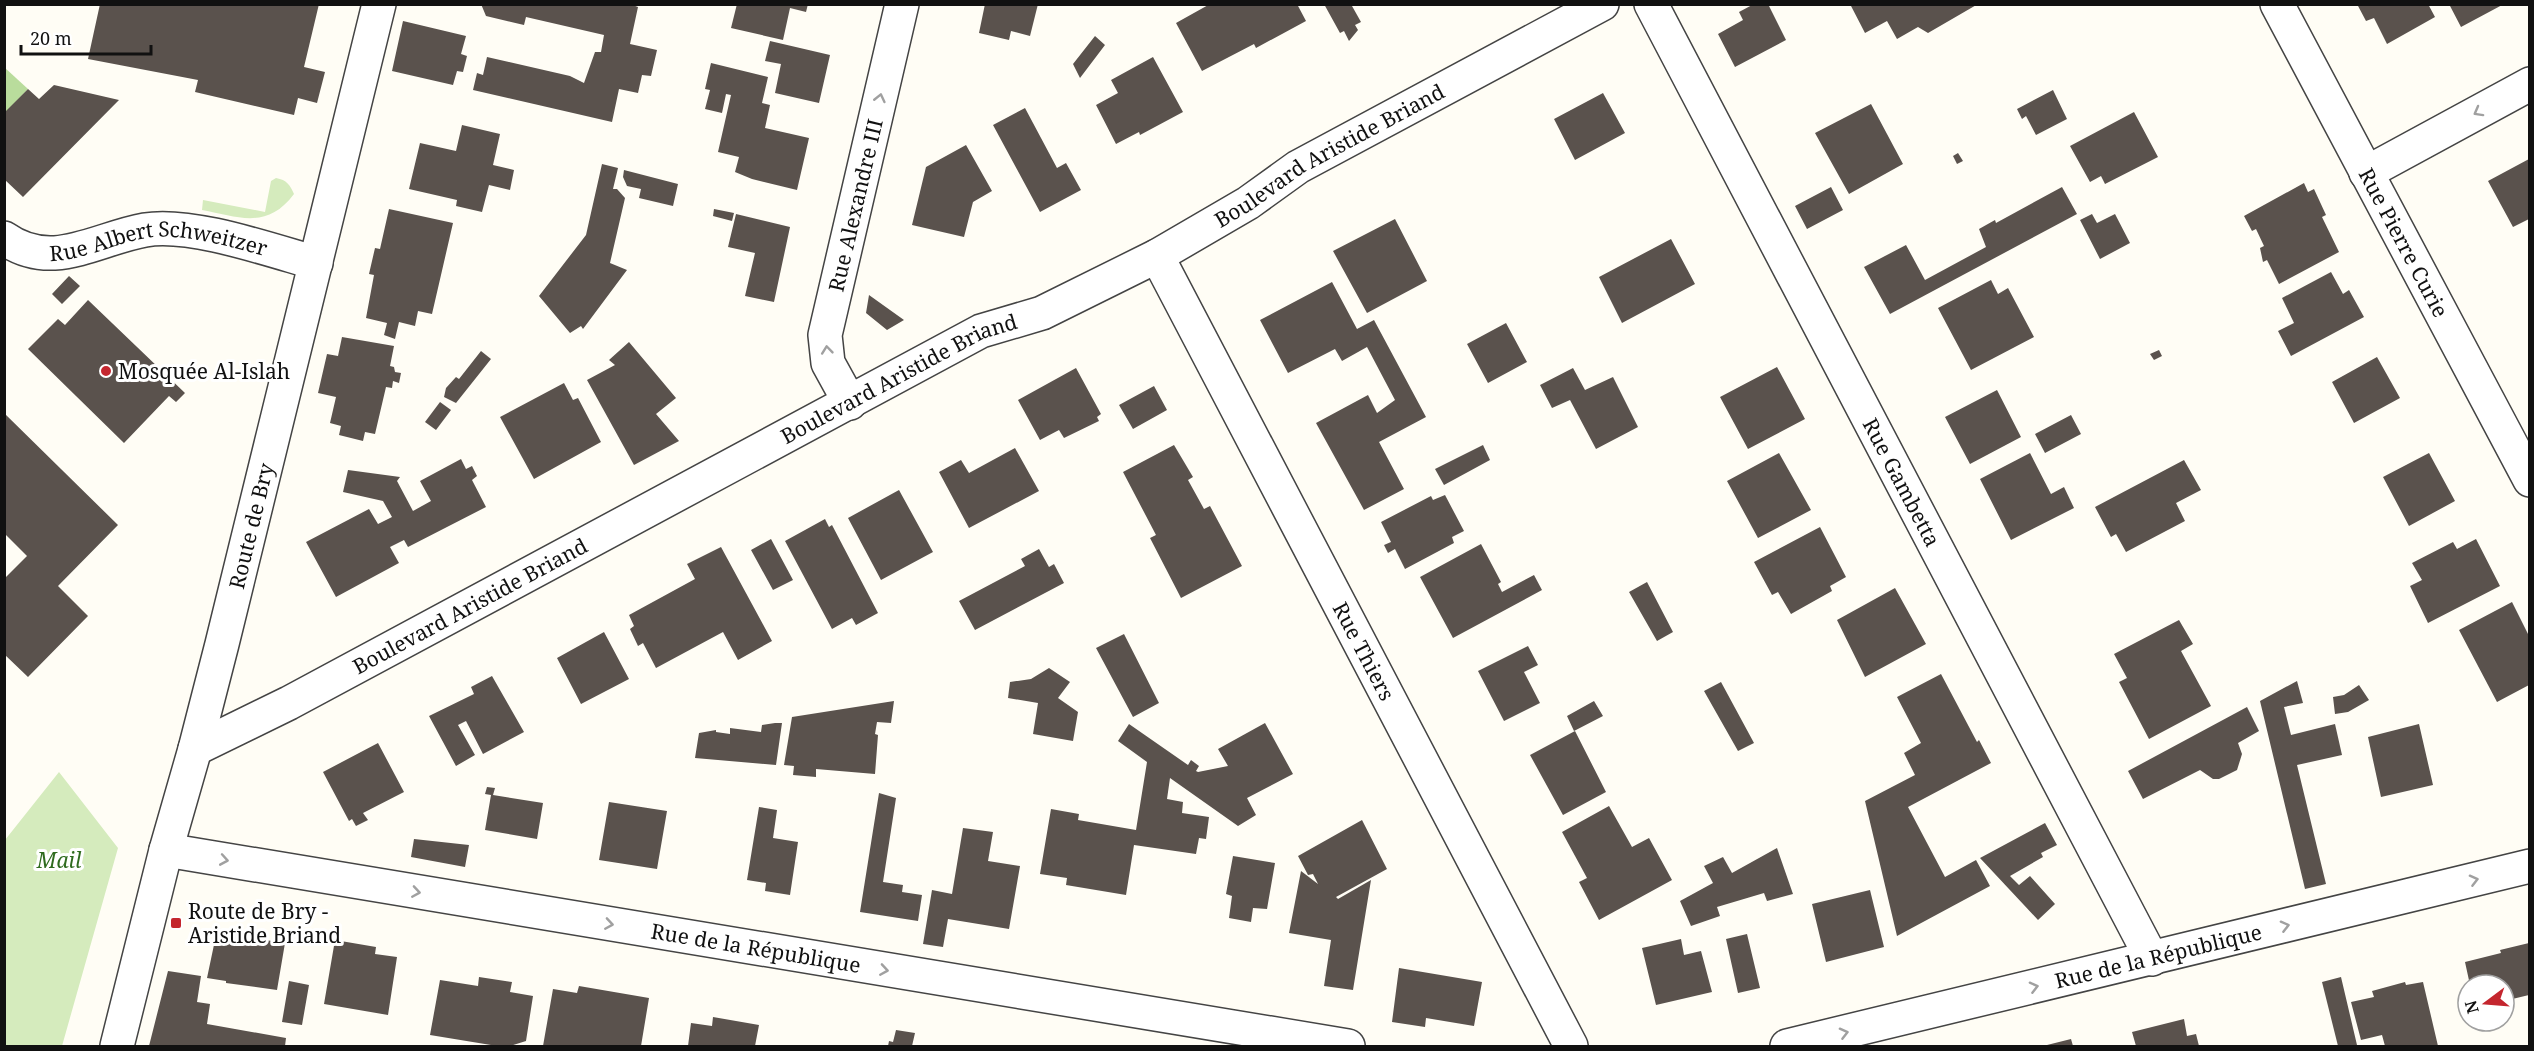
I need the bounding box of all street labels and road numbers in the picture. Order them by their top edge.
street label: Boulevard Aristide Briand [1209,77,1449,234]
street label: Rue Alexandre III [822,116,889,294]
street label: Rue Pierre Curie [2353,163,2455,322]
street label: Rue Albert Schweitzer [48,215,271,267]
street label: Boulevard Aristide Briand [776,307,1021,450]
street label: Rue Gambetta [1857,413,1947,551]
street label: Route de Bry [222,460,280,592]
street label: Boulevard Aristide Briand [348,531,592,680]
street label: Rue Thiers [1327,597,1401,705]
street label: Rue de la République [649,917,863,979]
street label: Rue de la République [2052,917,2265,995]

